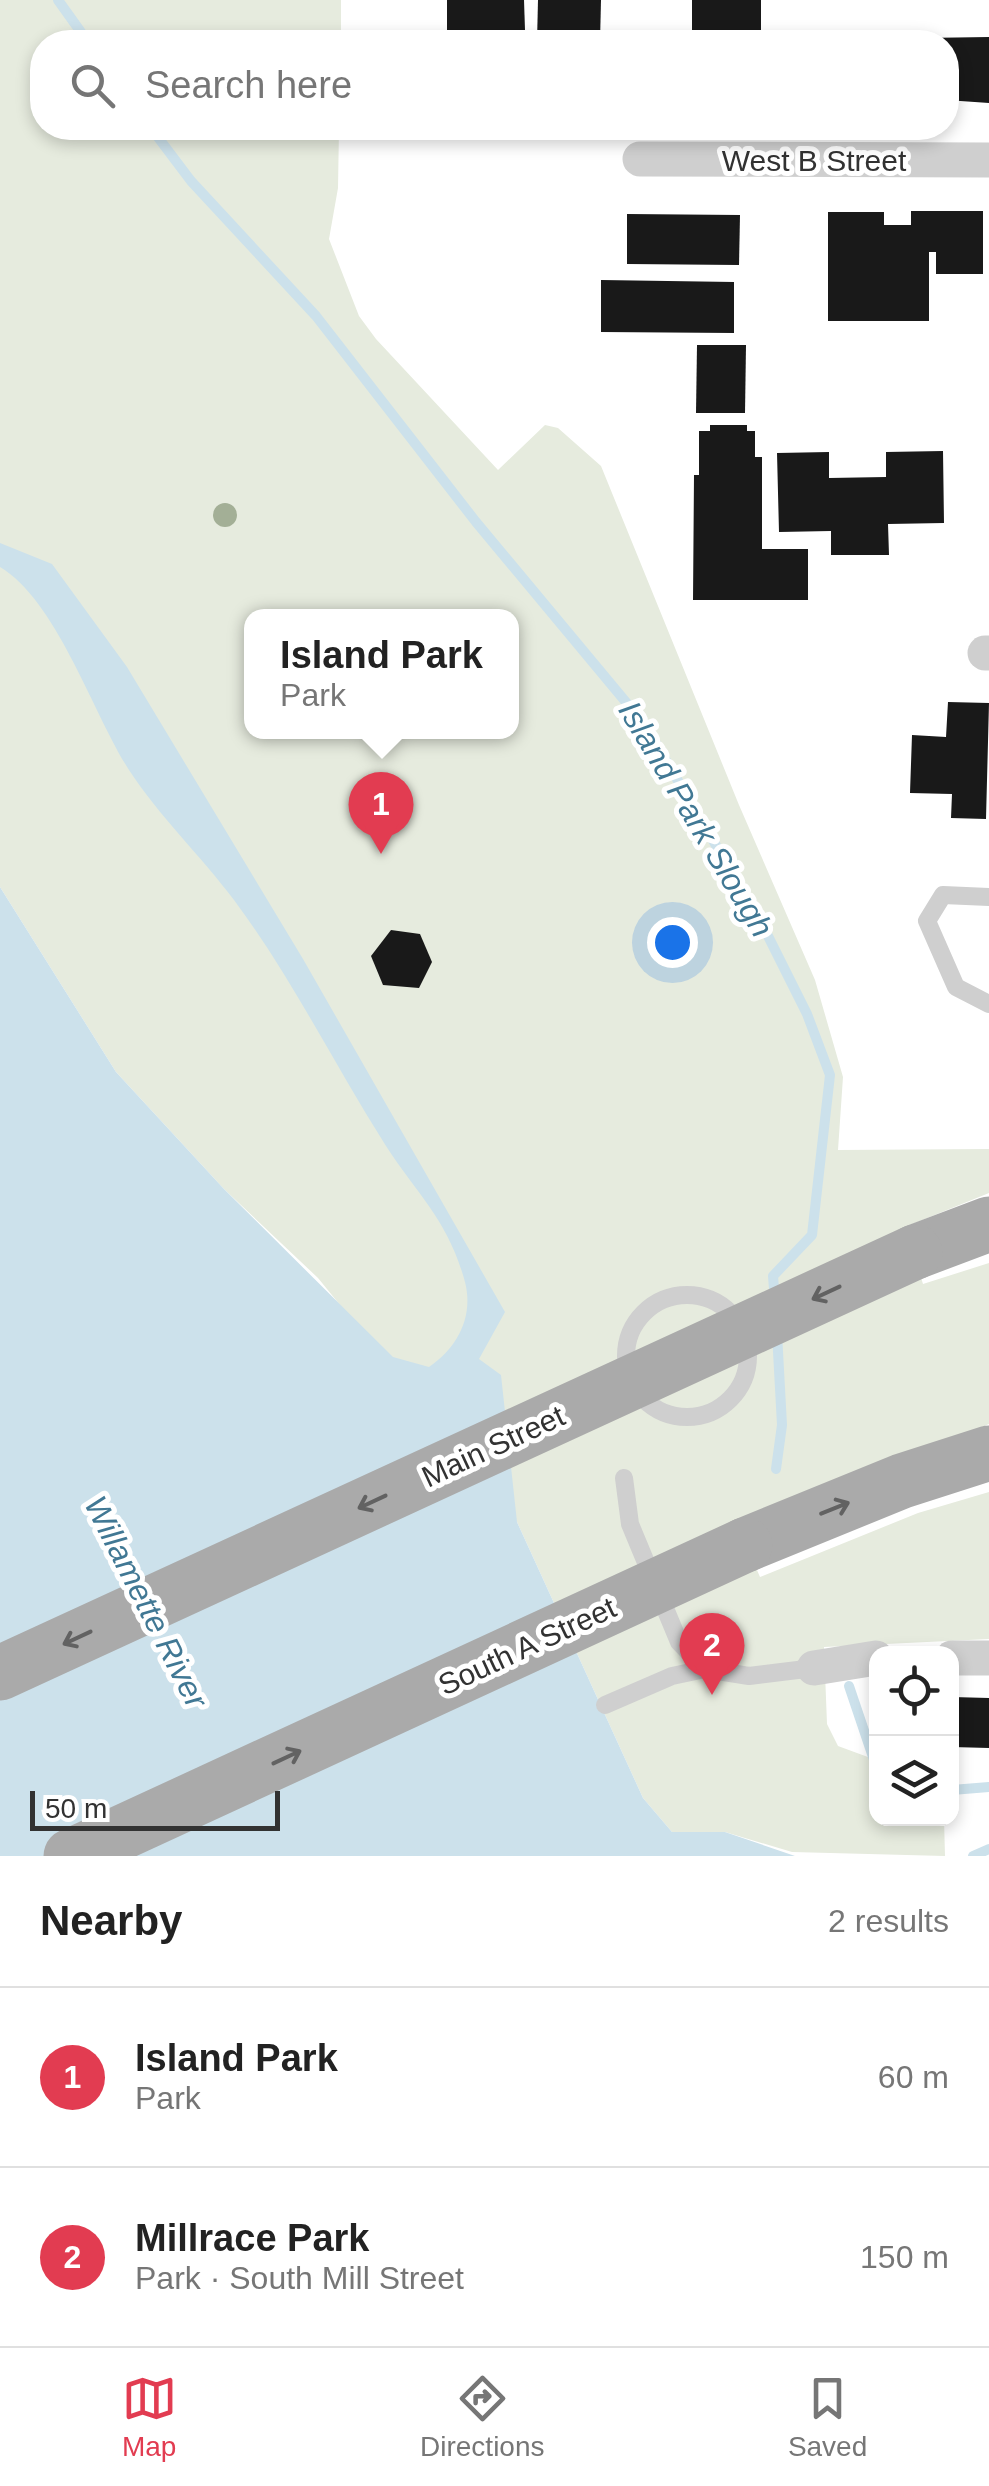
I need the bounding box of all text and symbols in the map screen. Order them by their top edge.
search box [30,30,959,140]
icon: search [65,58,120,113]
text: Search here [145,64,352,106]
street label: West B Street [722,144,907,177]
popup [244,609,519,739]
text: Island Park [280,634,483,676]
text: Park [280,677,346,713]
water label: Island Park Slough [611,695,781,943]
pin: 1 [348,772,414,854]
your location [647,917,698,968]
one-way arrow [812,1284,842,1303]
street label: Main Street [417,1398,570,1493]
water label: Willamette River [77,1490,215,1715]
one-way arrow [358,1493,388,1512]
one-way arrow [820,1498,850,1516]
street label: South A Street [433,1590,621,1701]
pin: 2 [680,1612,744,1695]
one-way arrow [62,1629,92,1648]
map controls [869,1646,959,1826]
button: locate [869,1646,959,1736]
button: layers [869,1736,959,1826]
one-way arrow [271,1746,301,1765]
scale bar [30,1786,280,1830]
text: 50 m [45,1793,107,1824]
text: Nearby [40,1897,182,1944]
text: 2 results [828,1903,949,1939]
text: Island Park [135,2037,338,2079]
text: 1 [64,2059,81,2095]
text: 60 m [878,2059,949,2095]
text: Park [135,2080,201,2116]
text: Millrace Park [135,2217,369,2259]
text: 2 [64,2239,81,2275]
text: 150 m [860,2239,949,2275]
text: Park · South Mill Street [135,2260,464,2296]
tab: Map [122,2371,177,2463]
tab: Directions [420,2371,545,2463]
tab: Saved [788,2371,867,2463]

